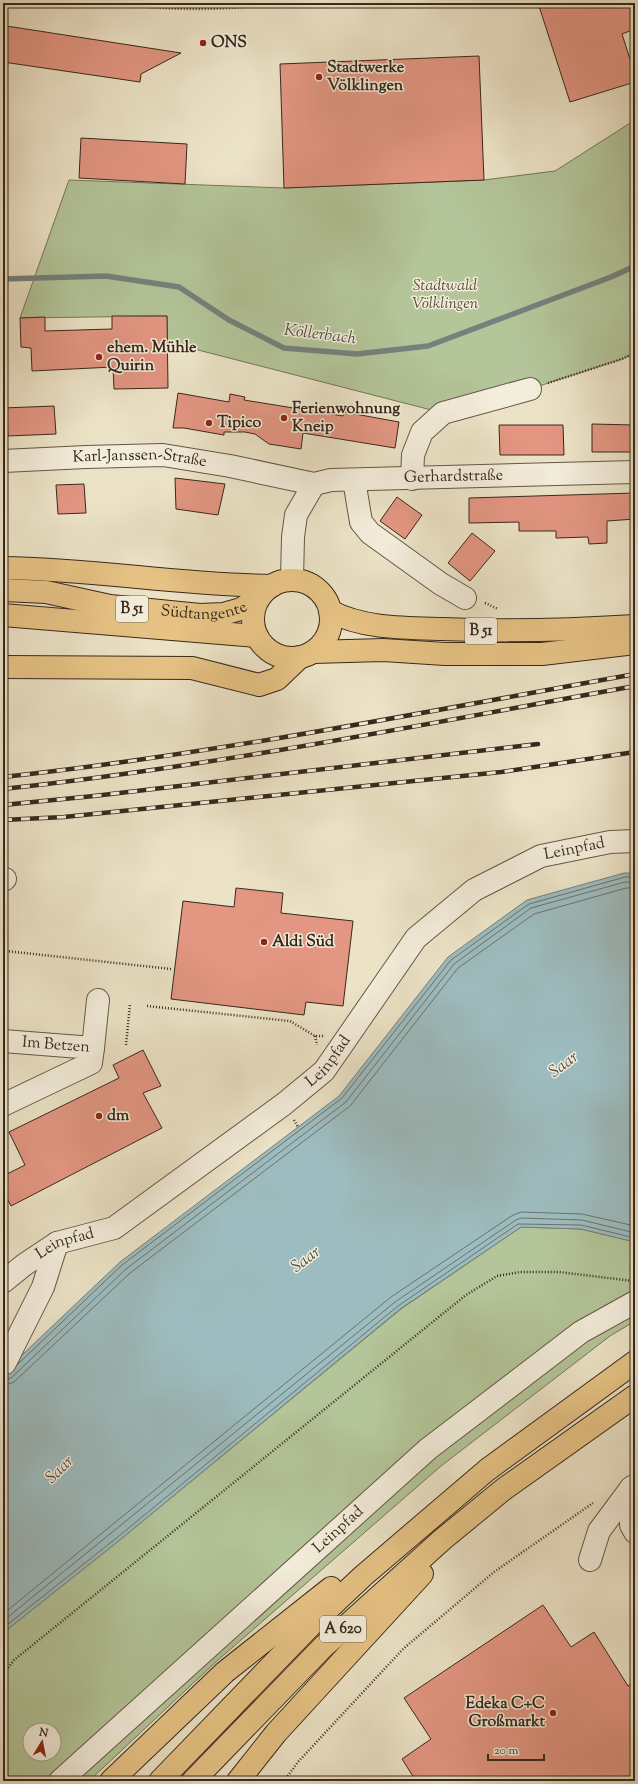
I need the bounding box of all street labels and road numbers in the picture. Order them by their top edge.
street label: Karl-Janssen-Straße [72,444,208,474]
street label: Gerhardstraße [404,464,503,490]
road number: B 51 [116,596,148,622]
street label: Südtangente [159,596,252,627]
road number: B 51 [465,618,497,644]
street label: Leinpfad [542,832,607,867]
street label: Im Betzen [21,1031,91,1059]
street label: Leinpfad [301,1031,357,1093]
street label: Leinpfad [31,1222,97,1266]
street label: Leinpfad [308,1501,369,1559]
road number: A 620 [320,1616,366,1642]

